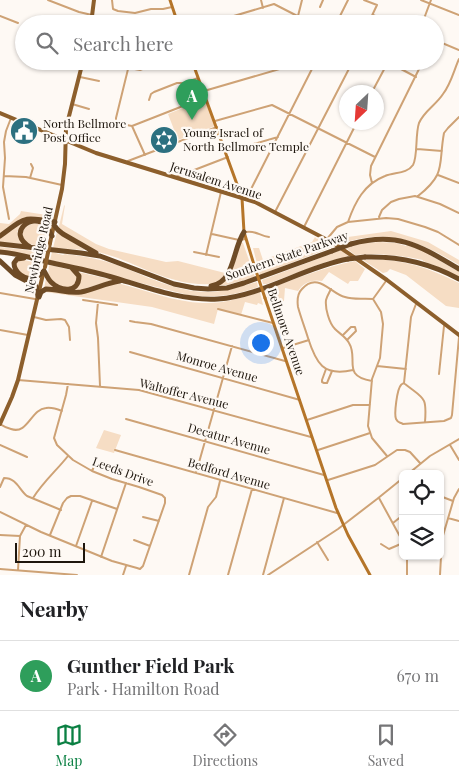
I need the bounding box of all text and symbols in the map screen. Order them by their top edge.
search box [15,15,444,70]
icon: search [33,29,61,57]
text: Search here [73,30,173,56]
pin: A [176,79,208,120]
north arrow [339,85,384,130]
place label: North Bellmore Post Office [43,115,126,145]
public building icon: North Bellmore Post Office [9,116,39,146]
place label: Young Israel of North Bellmore Temple [182,124,309,154]
synagogue icon: Young Israel of North Bellmore Temple [149,125,179,155]
street label: Jerusalem Avenue [167,157,264,202]
street label: Newbridge Road [20,205,56,295]
street label: Southern State Parkway [223,227,350,284]
street label: Bellmore Avenue [265,286,309,377]
your location [248,330,274,356]
street label: Monroe Avenue [175,347,260,385]
street label: Waltoffer Avenue [137,374,231,412]
street label: Decatur Avenue [186,419,272,457]
street label: Leeds Drive [91,453,156,490]
street label: Bedford Avenue [186,454,272,492]
map controls [399,470,444,560]
button: locate [399,470,444,515]
button: layers [399,515,444,560]
scale bar [15,540,85,563]
text: 200 m [22,542,61,561]
text: Nearby [20,594,89,622]
text: Gunther Field Park [67,652,234,678]
text: A [31,665,41,686]
text: 670 m [396,665,439,686]
text: Park · Hamilton Road [67,678,220,699]
tab: Map [55,721,83,770]
tab: Directions [193,721,258,770]
tab: Saved [368,721,404,770]

